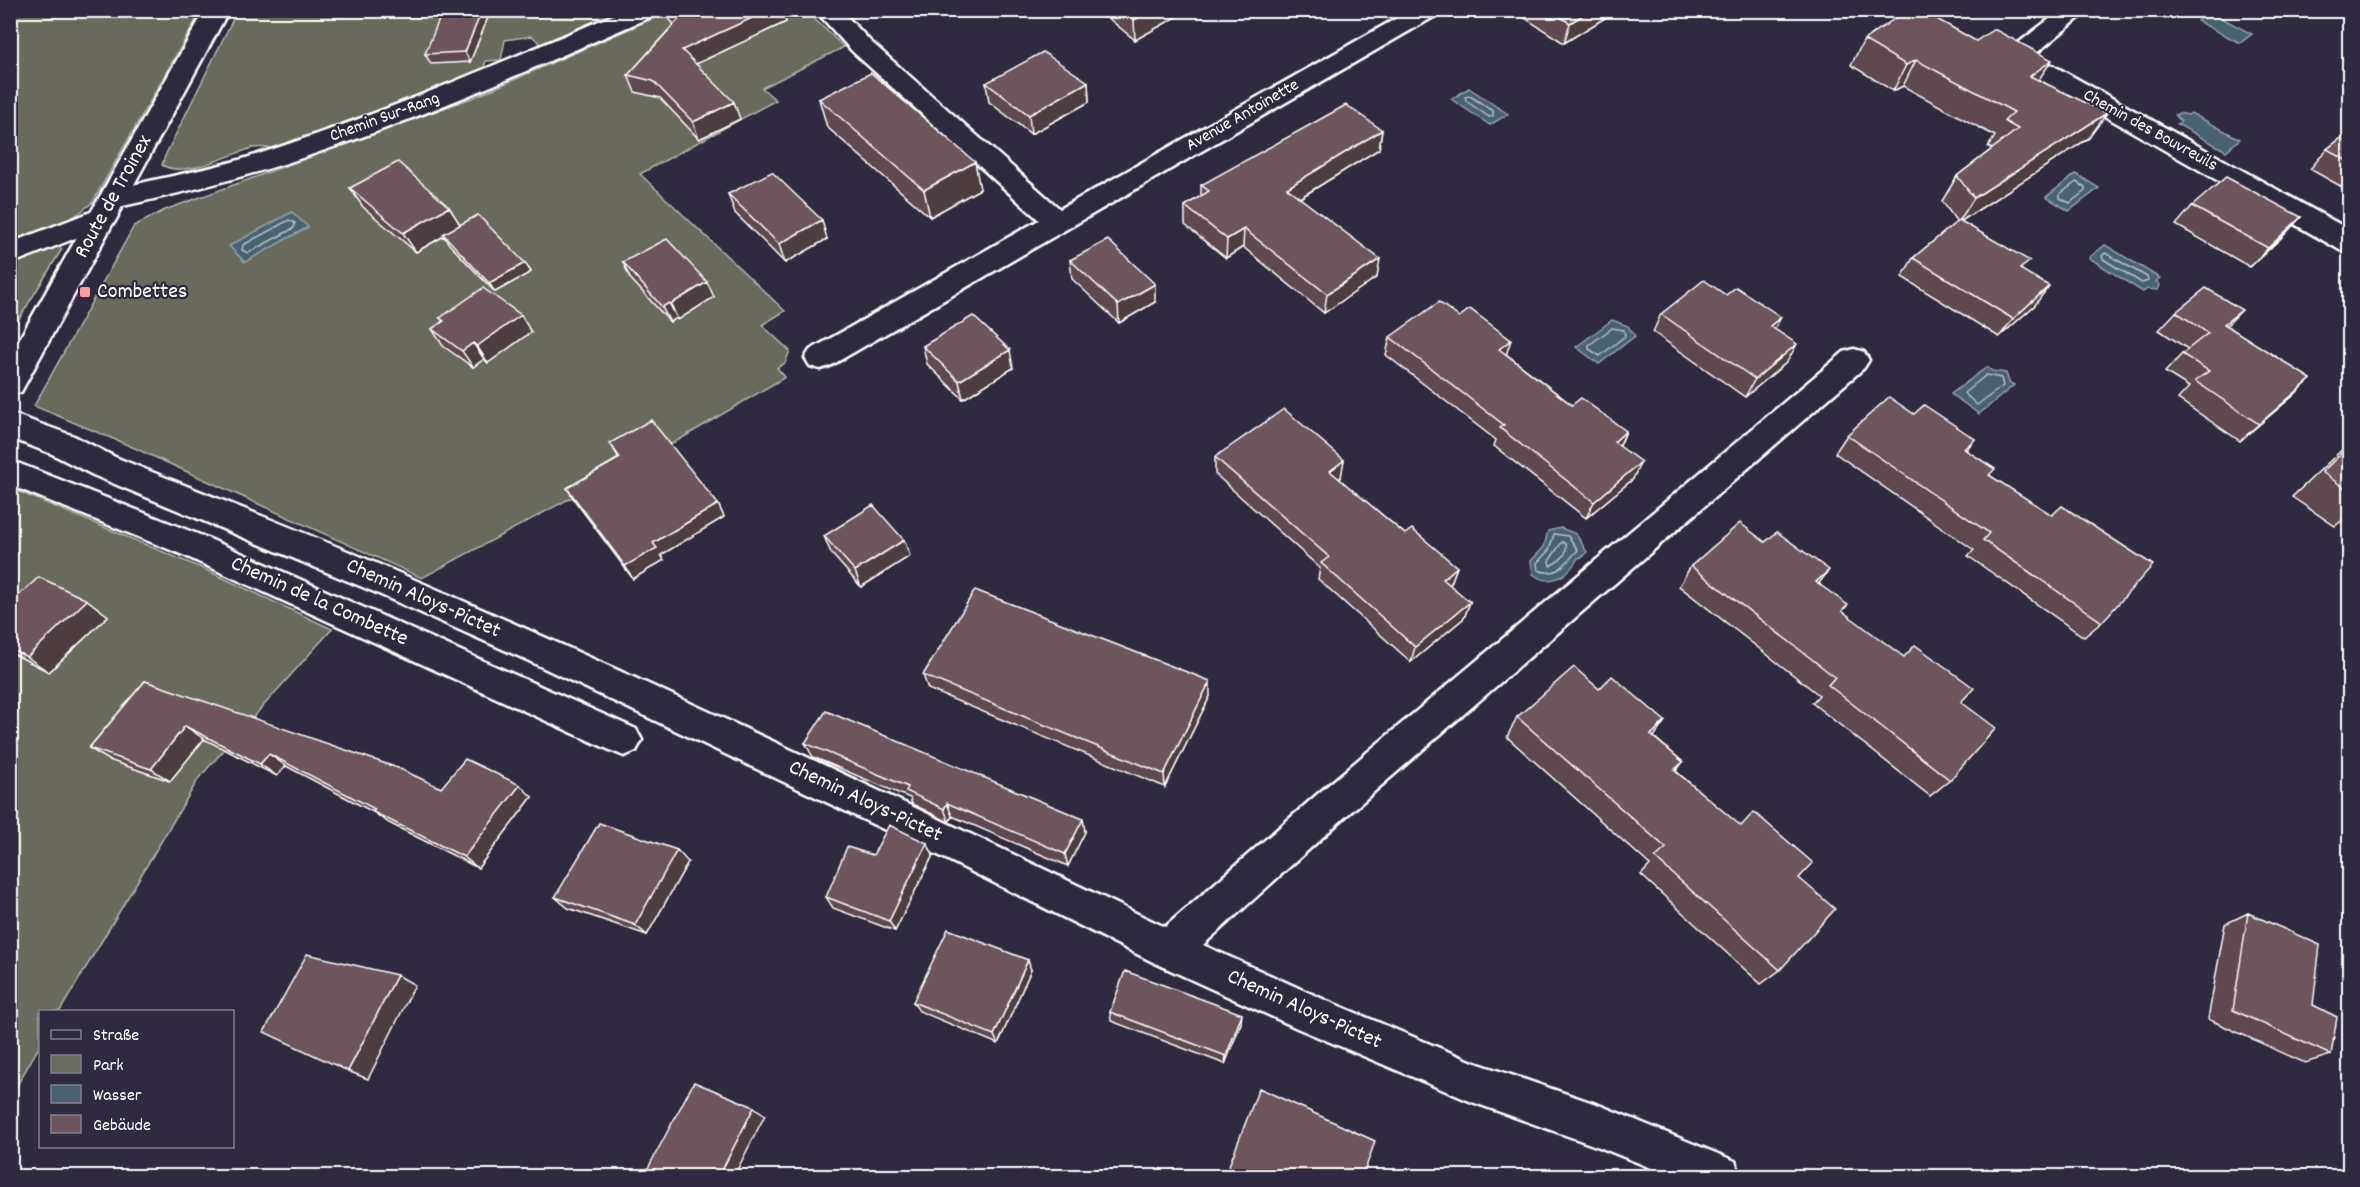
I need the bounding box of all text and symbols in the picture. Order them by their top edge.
street label: Avenue Antoinette [1182,73,1304,159]
street label: Chemin des Bouvreuils [2078,84,2222,178]
street label: Chemin Sur-Rang [327,87,443,149]
street label: Route de Troinex [67,130,161,264]
place label: Combettes [97,277,187,308]
marker: Combettes [78,285,92,299]
street label: Chemin de la Combette [225,549,413,655]
street label: Chemin Aloys-Pictet [341,551,505,647]
street label: Chemin Aloys-Pictet [783,753,947,851]
street label: Chemin Aloys-Pictet [1222,962,1386,1058]
legend [39,1010,234,1148]
text: Straße [93,1024,139,1049]
text: Park [93,1054,124,1079]
text: Wasser [93,1084,142,1109]
text: Gebäude [93,1114,151,1139]

